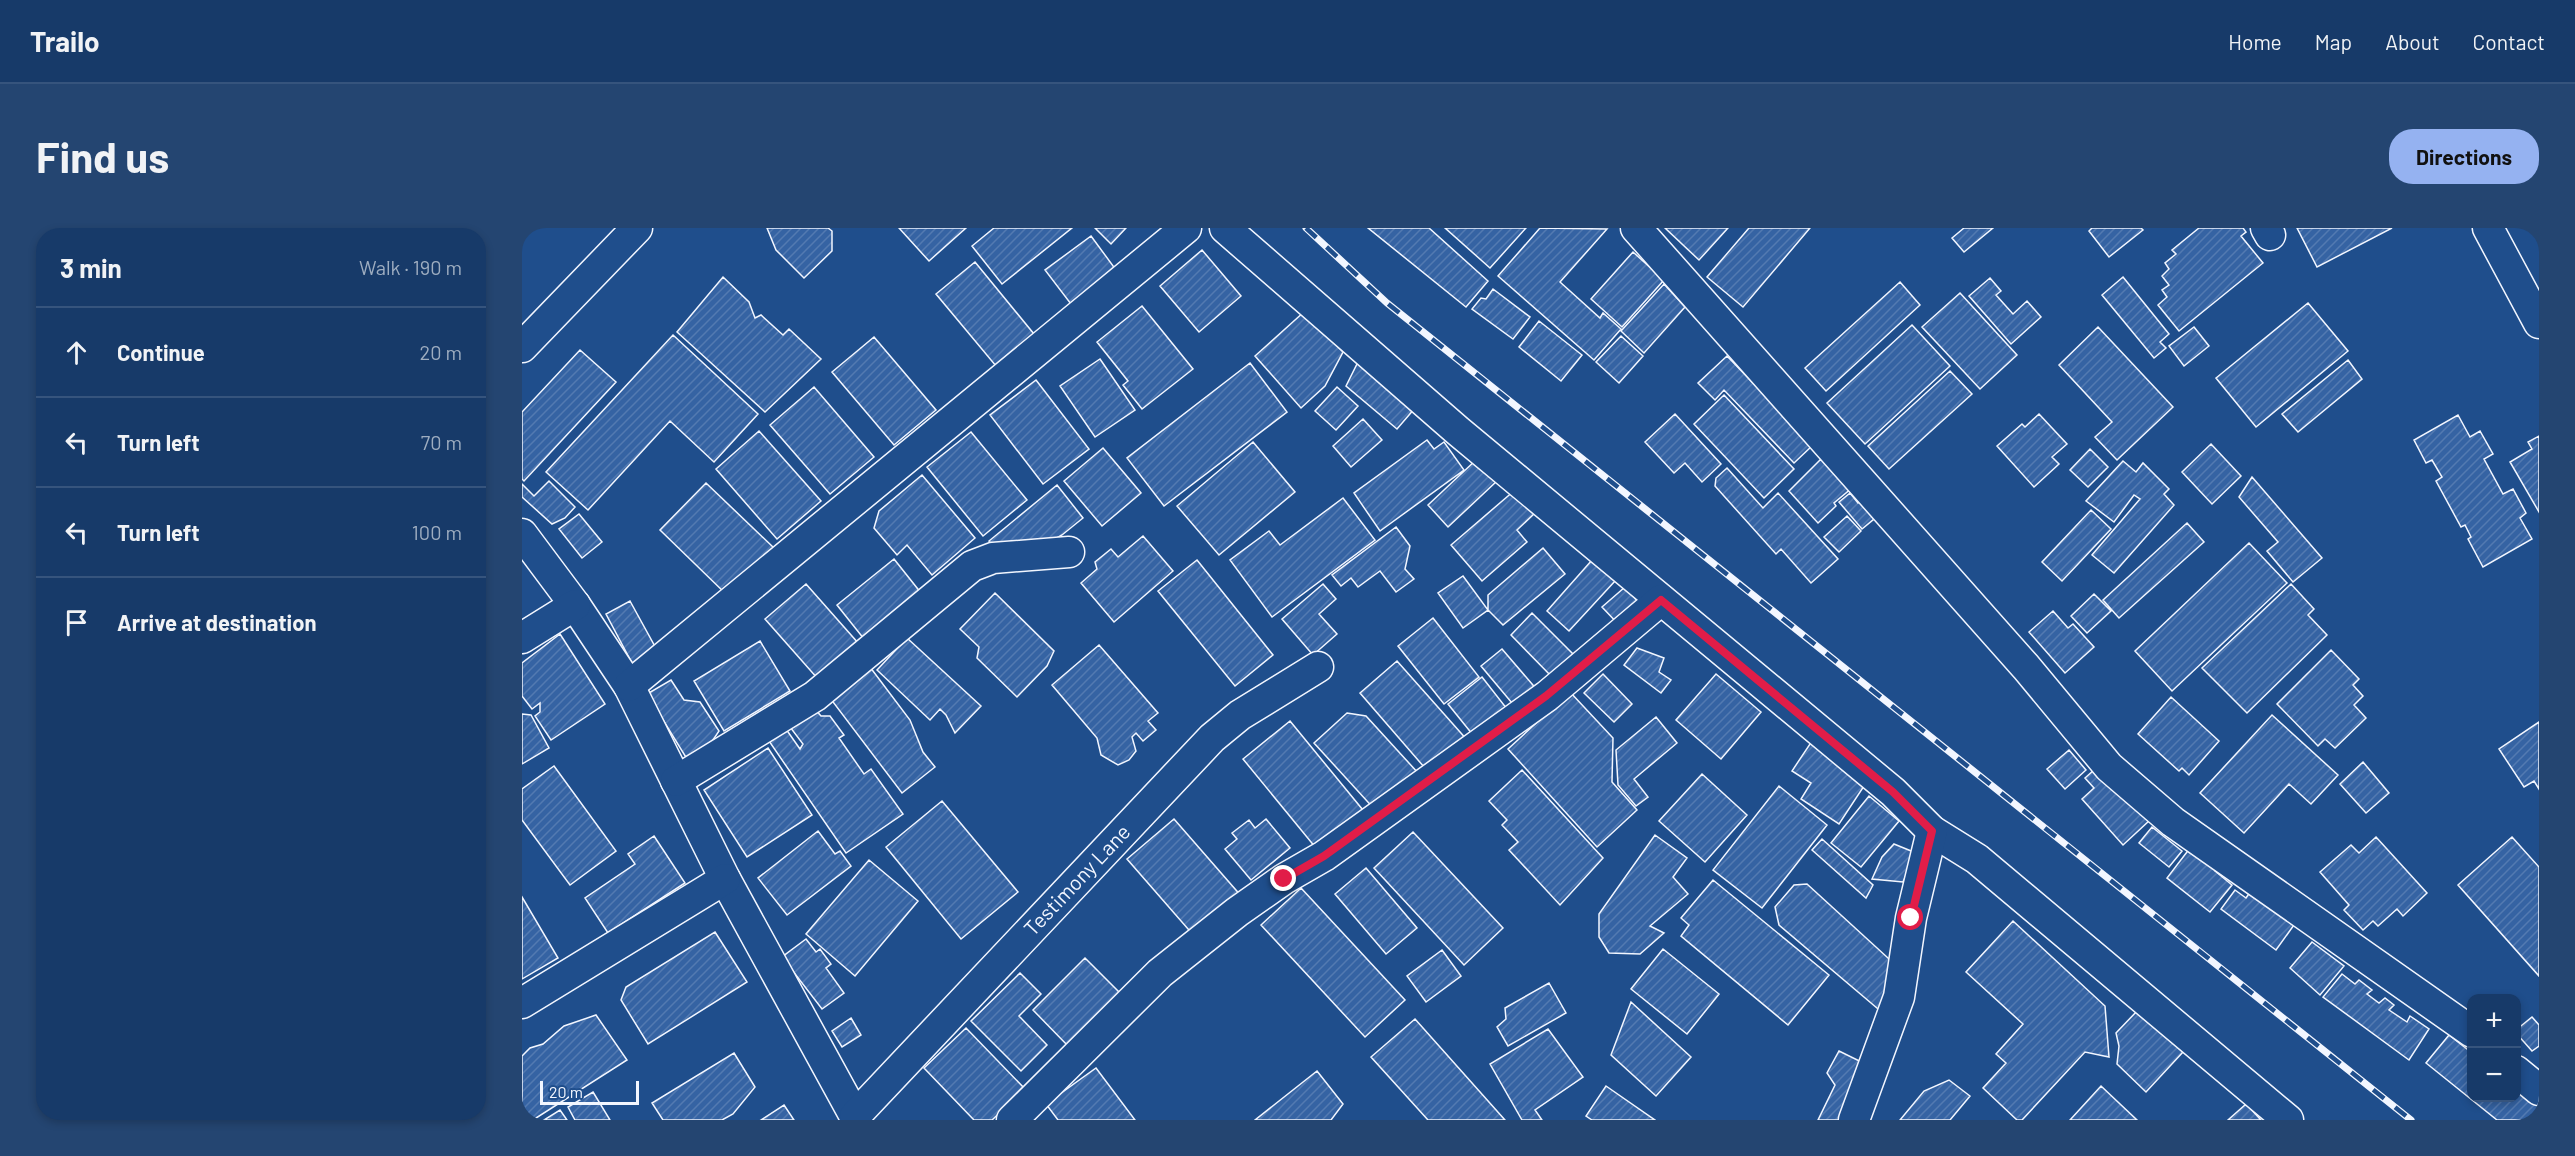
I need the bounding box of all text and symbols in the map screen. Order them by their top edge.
text: Trailo [30,24,100,58]
text: Home [2228,29,2282,54]
text: Map [2315,29,2352,54]
text: About [2385,29,2440,54]
text: Contact [2473,29,2545,54]
button: Directions [2389,129,2539,184]
text: Find us [36,131,169,181]
text: 3 min [60,252,122,283]
text: Walk · 190 m [359,255,462,279]
icon: ahead [60,336,93,369]
text: Continue [117,339,205,365]
text: 20 m [419,340,462,364]
icon: left [60,426,93,459]
text: Turn left [117,429,200,455]
text: 70 m [421,430,462,454]
icon: left [60,516,93,549]
text: Turn left [117,519,200,545]
text: 100 m [412,520,462,544]
icon: arrive [60,606,93,639]
text: Arrive at destination [117,609,316,635]
street label: Testimony Lane [1018,819,1135,940]
route end [1270,865,1296,891]
route start [1897,904,1923,930]
map controls [2467,994,2521,1102]
button: + [2467,994,2521,1048]
button: − [2467,1048,2521,1102]
scale bar [540,1078,639,1106]
text: 20 m [549,1082,583,1101]

